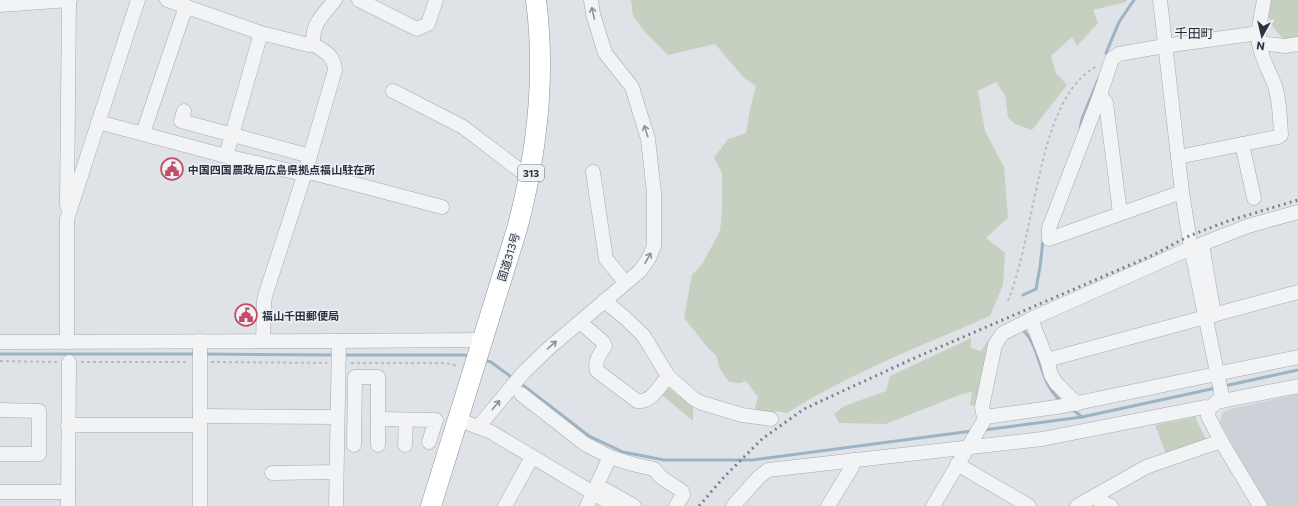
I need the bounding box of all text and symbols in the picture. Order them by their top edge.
one-way arrow [589,7,597,20]
north arrow [1242,16,1282,56]
district label: 千田町 [1174,25,1214,41]
text: N [1256,39,1266,53]
one-way arrow [641,125,649,137]
public building icon: 中国四国農政局広島県拠点福山駐在所 [159,156,185,182]
place label: 中国四国農政局広島県拠点福山駐在所 [188,163,375,176]
road number: 313 [518,165,544,181]
street label: 国道313号 [494,231,522,283]
one-way arrow [645,252,652,264]
public building icon: 福山千田郵便局 [233,302,259,328]
place label: 福山千田郵便局 [262,309,339,322]
one-way arrow [547,340,557,350]
one-way arrow [492,400,501,411]

